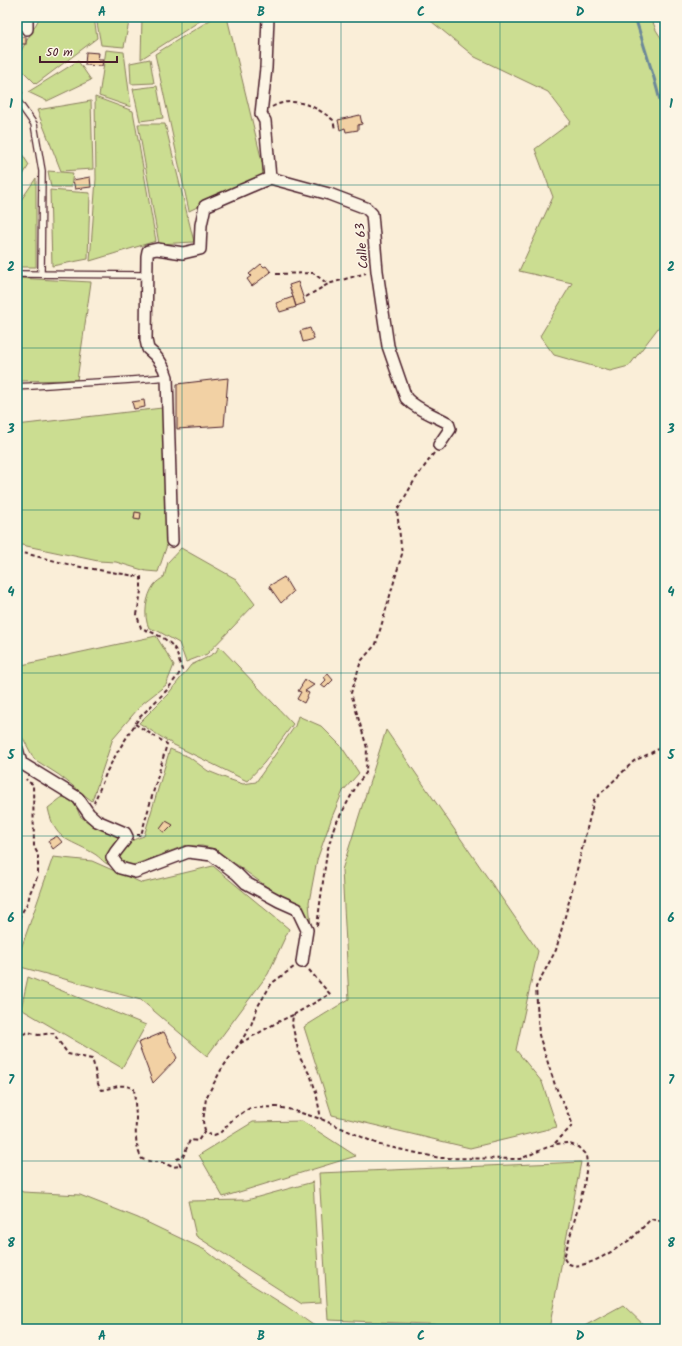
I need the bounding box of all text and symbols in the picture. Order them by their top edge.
text: A [98,2,106,23]
text: B [257,2,265,23]
text: C [417,2,425,23]
text: D [576,2,585,23]
scale bar [40,38,117,64]
text: 50 m [46,43,73,62]
text: 1 [9,94,13,115]
text: 1 [669,94,673,115]
street label: Calle 63 [350,222,375,270]
text: 2 [7,257,15,278]
text: 2 [667,257,675,278]
text: 3 [6,419,15,440]
text: 3 [666,419,675,440]
text: 4 [7,582,15,603]
text: 4 [667,582,675,603]
text: 5 [7,745,16,766]
text: 5 [667,745,676,766]
text: 6 [7,908,15,929]
text: 6 [667,908,675,929]
text: 7 [8,1070,15,1091]
text: 7 [668,1070,675,1091]
text: 8 [7,1233,15,1254]
text: 8 [667,1233,675,1254]
text: A [98,1326,106,1346]
text: B [257,1326,265,1346]
text: C [417,1326,425,1346]
text: D [576,1326,585,1346]

